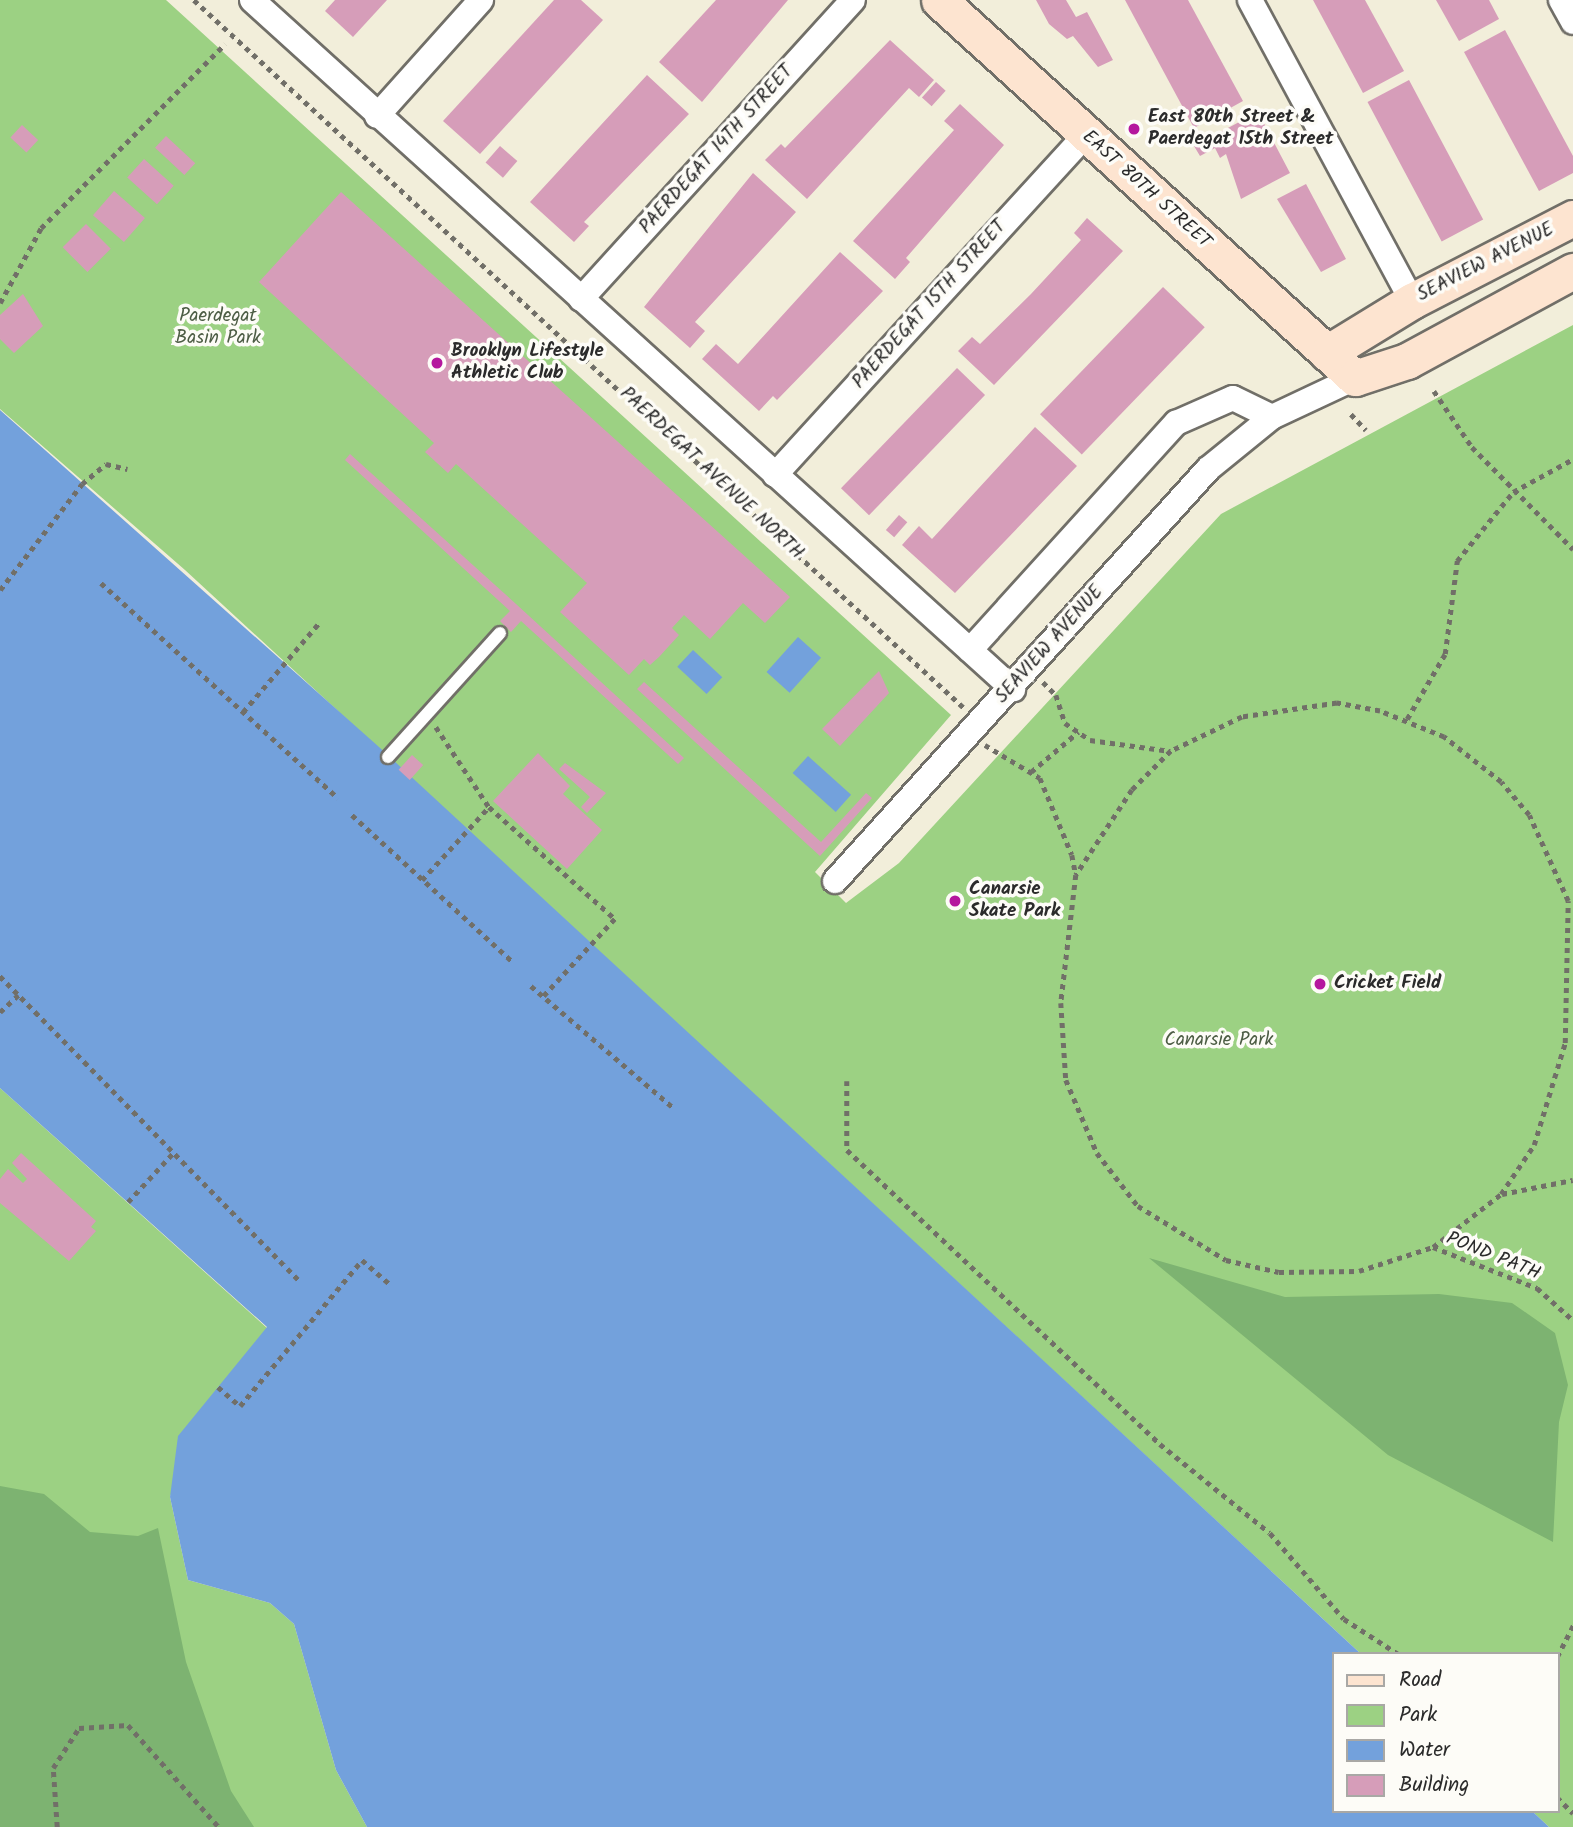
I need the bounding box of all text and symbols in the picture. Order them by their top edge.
street label: PAERDEGAT 14TH STREET [635,61,799,239]
place label: East 80th Street & Paerdegat 15th Street [1148,107,1333,151]
marker: East 80th Street & Paerdegat 15th Street [1126,121,1142,137]
street label: EAST 80TH STREET [1077,126,1215,254]
street label: PAERDEGAT 15TH STREET [848,216,1012,394]
street label: SEAVIEW AVENUE [1414,219,1558,307]
park label: Paerdegat Basin Park [175,306,261,350]
place label: Brooklyn Lifestyle Athletic Club [451,341,604,385]
marker: Brooklyn Lifestyle Athletic Club [429,355,445,371]
street label: PAERDEGAT AVENUE NORTH [615,383,807,565]
street label: SEAVIEW AVENUE [991,581,1109,709]
place label: Canarsie Skate Park [969,879,1060,923]
marker: Canarsie Skate Park [947,893,963,909]
place label: Cricket Field [1334,973,1441,995]
marker: Cricket Field [1312,976,1328,992]
park label: Canarsie Park [1165,1030,1273,1052]
street label: POND PATH [1443,1228,1543,1286]
legend [1332,1652,1559,1813]
text: Road [1399,1664,1441,1697]
text: Park [1399,1699,1437,1732]
text: Water [1399,1734,1450,1767]
text: Building [1399,1769,1469,1802]

